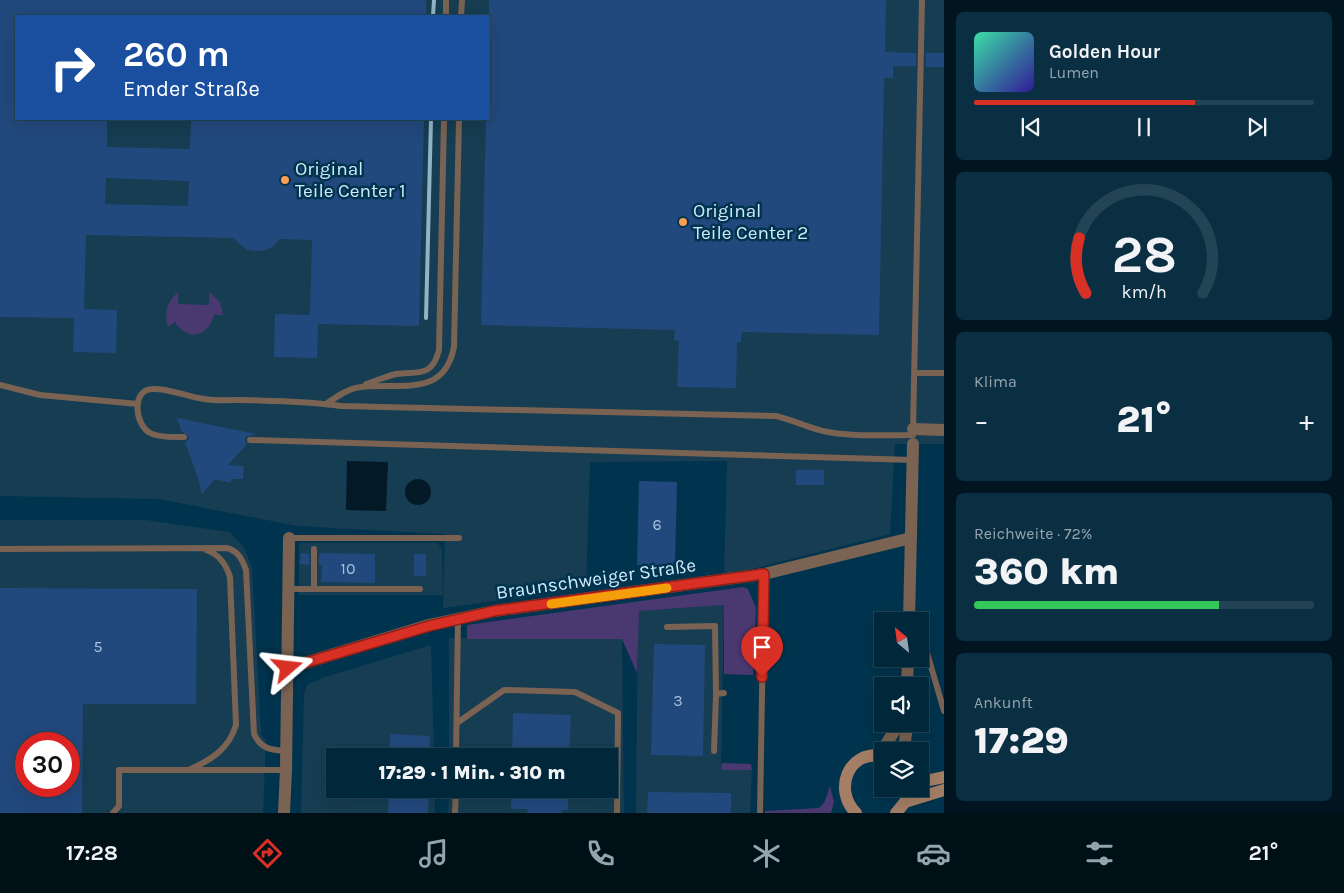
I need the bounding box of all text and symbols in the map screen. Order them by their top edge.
text: 260 m [123,34,230,75]
icon: right [40,35,105,100]
text: Golden Hour [1049,41,1160,63]
text: Lumen [1049,63,1099,82]
text: Emder Straße [123,76,260,102]
icon: previous [1017,113,1045,141]
icon: pause [1130,113,1158,141]
icon: next [1243,113,1271,141]
place label: Original Teile Center 1 [295,158,406,202]
marker: Original Teile Center 1 [279,174,291,186]
place label: Original Teile Center 2 [693,200,808,244]
marker: Original Teile Center 2 [677,216,689,228]
text: 28 [1111,224,1177,285]
text: km/h [1121,282,1167,303]
text: Klima [974,372,1017,391]
text: 21° [1116,397,1172,442]
text: − [974,404,989,437]
text: + [1299,404,1314,437]
house number: 6 [652,515,662,534]
text: Reichweite · 72% [974,524,1092,543]
text: 360 km [974,549,1119,594]
street label: Braunschweiger Straße [495,554,697,604]
house number: 10 [341,559,355,578]
north arrow [874,612,929,668]
map controls [874,612,929,797]
pin [741,626,783,677]
icon: arrive [748,633,776,661]
house number: 5 [93,637,103,656]
position arrow [261,641,313,693]
button: sound [874,677,929,732]
house number: 3 [673,691,683,710]
text: Ankunft [974,693,1033,712]
text: 17:29 [974,718,1069,763]
speed limit sign: 30 [15,732,80,797]
button: layers [874,742,929,797]
text: 17:29 · 1 Min. · 310 m [379,762,565,784]
icon: directions [250,836,285,871]
icon: music [416,836,451,871]
icon: phone [583,836,618,871]
icon: climate [749,836,784,871]
icon: car [916,836,951,871]
icon: filters [1082,836,1117,871]
text: 17:28 [66,840,118,866]
text: 21° [1249,840,1278,866]

